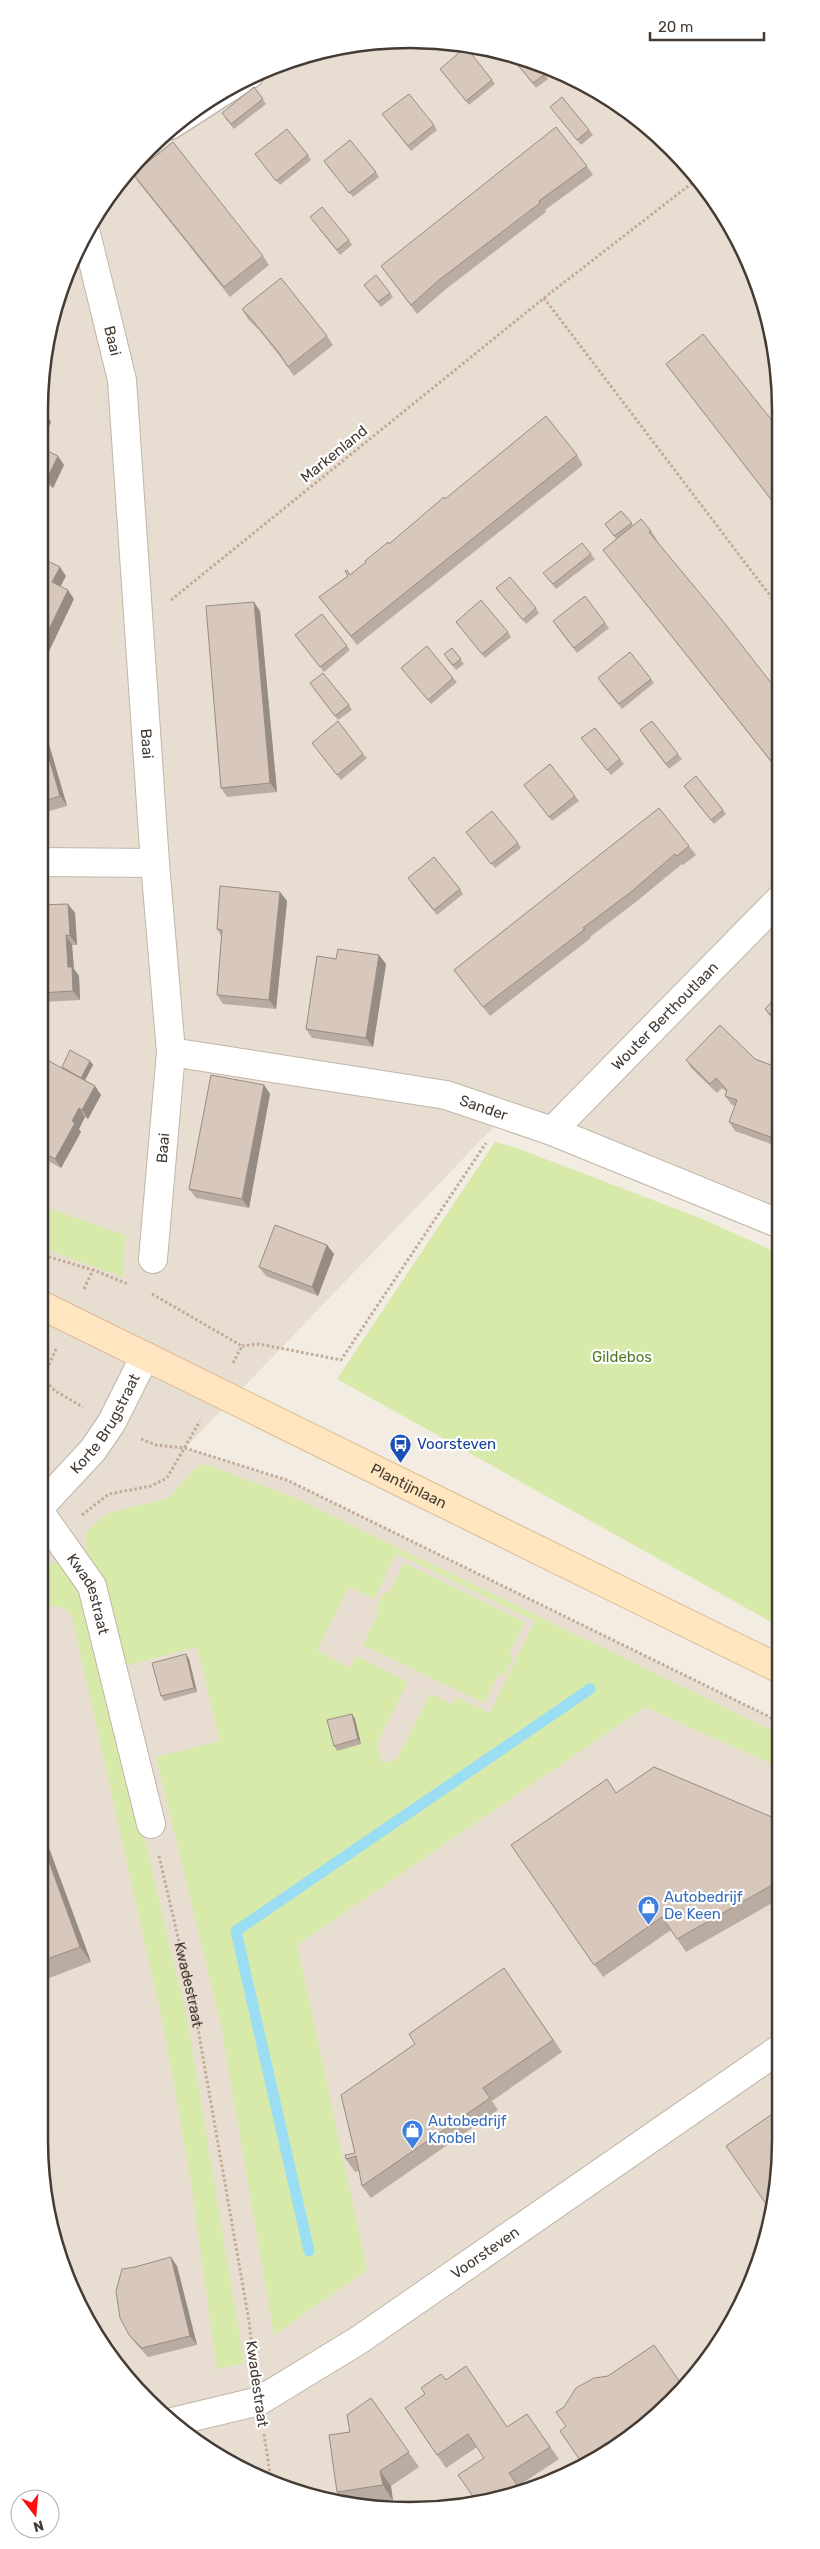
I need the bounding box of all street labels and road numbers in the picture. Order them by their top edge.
street label: Baai [100,324,125,358]
street label: Markenland [297,422,371,486]
street label: Baai [137,728,157,760]
street label: Wouter Berthoutlaan [608,958,722,1074]
street label: Sander [457,1091,510,1124]
street label: Baai [153,1132,173,1164]
street label: Korte Brugstraat [66,1370,144,1478]
street label: Plantijnlaan [368,1460,449,1512]
street label: Kwadestraat [63,1550,113,1637]
street label: Kwadestraat [170,1940,207,2029]
street label: Voorsteven [447,2223,523,2283]
street label: Kwadestraat [242,2340,272,2429]

